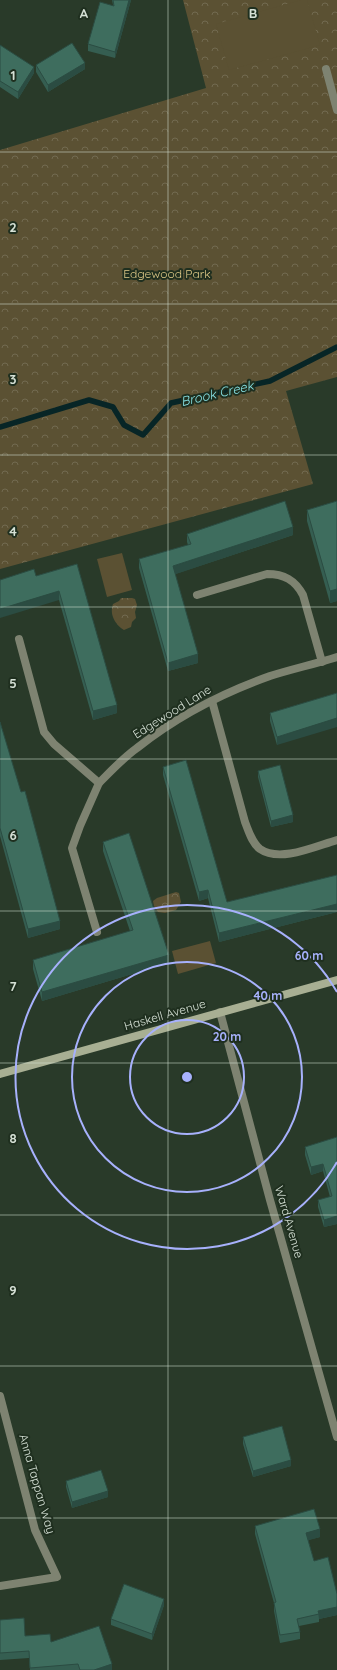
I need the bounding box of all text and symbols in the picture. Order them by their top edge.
text: A [80,5,89,21]
text: B [249,5,257,21]
text: 1 [10,67,16,83]
text: 2 [9,219,17,235]
park label: Edgewood Park [123,266,211,281]
text: 3 [10,371,17,387]
water label: Brook Creek [179,377,256,409]
text: 4 [9,523,17,539]
text: 5 [9,675,17,691]
street label: Edgewood Lane [130,681,214,742]
text: 6 [9,827,17,843]
text: 60 m [295,948,323,963]
text: 7 [9,978,17,994]
text: 40 m [254,988,282,1003]
street label: Haskell Avenue [122,996,208,1033]
text: 20 m [213,1029,241,1044]
centre of rings [180,1070,194,1084]
text: 8 [9,1130,17,1146]
street label: Ward Avenue [272,1184,307,1260]
text: 9 [9,1282,17,1298]
street label: Anna Tappan Way [16,1432,59,1535]

